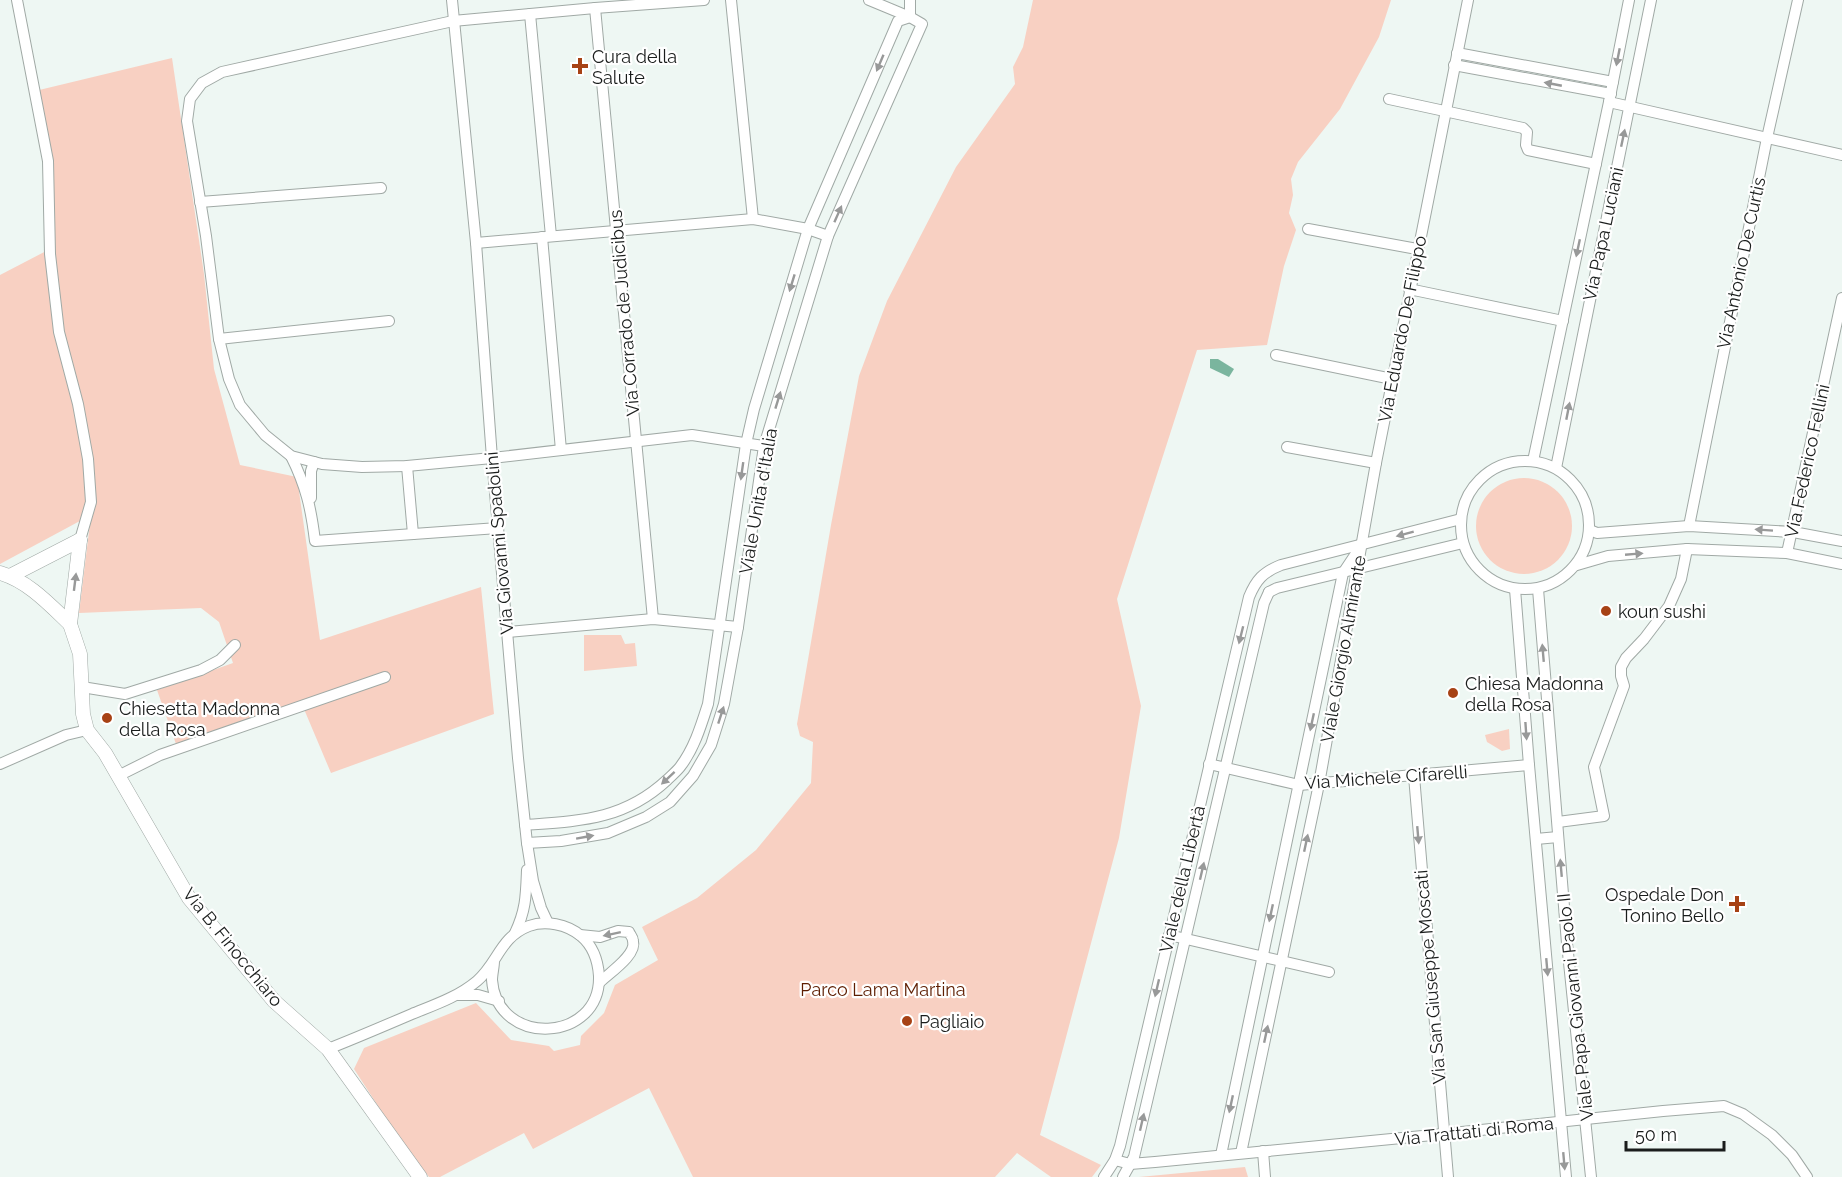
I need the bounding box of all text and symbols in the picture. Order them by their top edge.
place label: Cura della Salute [592,46,677,88]
one-way arrow [1613,48,1622,67]
one-way arrow [875,54,884,72]
marker: Cura della Salute [573,59,587,73]
one-way arrow [1543,79,1562,88]
one-way arrow [1619,128,1628,147]
street label: Via Papa Luciani [1579,165,1627,303]
street label: Via Antonio De Curtis [1713,175,1770,351]
one-way arrow [833,206,842,223]
street label: Via Corrado de Judicibus [604,209,643,417]
street label: Via Eduardo De Filippo [1374,234,1430,424]
one-way arrow [1573,239,1582,258]
one-way arrow [787,274,796,292]
street label: Via Federico Fellini [1780,382,1834,540]
one-way arrow [774,391,783,409]
one-way arrow [1563,402,1573,420]
street label: Viale Unita d'Italia [735,426,781,576]
street label: Via Giovanni Spadolini [481,451,517,635]
one-way arrow [738,462,747,481]
one-way arrow [1754,525,1773,534]
one-way arrow [1395,530,1414,540]
one-way arrow [1625,549,1644,558]
street label: Viale Giorgio Almirante [1316,553,1370,744]
one-way arrow [71,572,80,591]
place label: koun sushi [1618,601,1706,622]
marker: koun sushi [1599,604,1613,618]
one-way arrow [1235,626,1245,644]
one-way arrow [1538,643,1548,662]
place label: Chiesa Madonna della Rosa [1465,673,1604,715]
marker: Chiesa Madonna della Rosa [1446,686,1460,700]
place label: Chiesetta Madonna della Rosa [119,698,280,740]
one-way arrow [717,706,726,724]
marker: Chiesetta Madonna della Rosa [100,711,114,725]
one-way arrow [1307,713,1316,732]
one-way arrow [1521,722,1531,741]
street label: Via Michele Cifarelli [1304,761,1468,793]
one-way arrow [661,771,676,785]
street label: Viale della Libertà [1155,803,1209,955]
one-way arrow [1414,825,1423,844]
one-way arrow [575,832,594,841]
one-way arrow [1302,834,1311,853]
one-way arrow [1556,858,1566,877]
one-way arrow [1197,862,1207,881]
street label: Via San Giuseppe Moscati [1410,869,1450,1085]
street label: Via B. Finocchiaro [179,883,288,1011]
place label: Ospedale Don Tonino Bello [1605,884,1724,926]
street label: Viale Papa Giovanni Paolo II [1553,892,1597,1122]
marker: Ospedale Don Tonino Bello [1728,895,1746,913]
one-way arrow [1266,904,1276,922]
one-way arrow [602,930,621,939]
one-way arrow [1542,958,1552,977]
park label: Parco Lama Martina [800,979,966,1000]
one-way arrow [1151,979,1161,998]
place label: Pagliaio [919,1011,985,1032]
marker: Pagliaio [900,1014,914,1028]
one-way arrow [1262,1025,1271,1044]
one-way arrow [1226,1095,1235,1114]
street label: Via Trattati di Roma [1393,1112,1555,1150]
one-way arrow [1138,1113,1148,1132]
scale bar [1626,1114,1724,1152]
text: 50 m [1635,1124,1677,1145]
one-way arrow [1559,1152,1569,1171]

